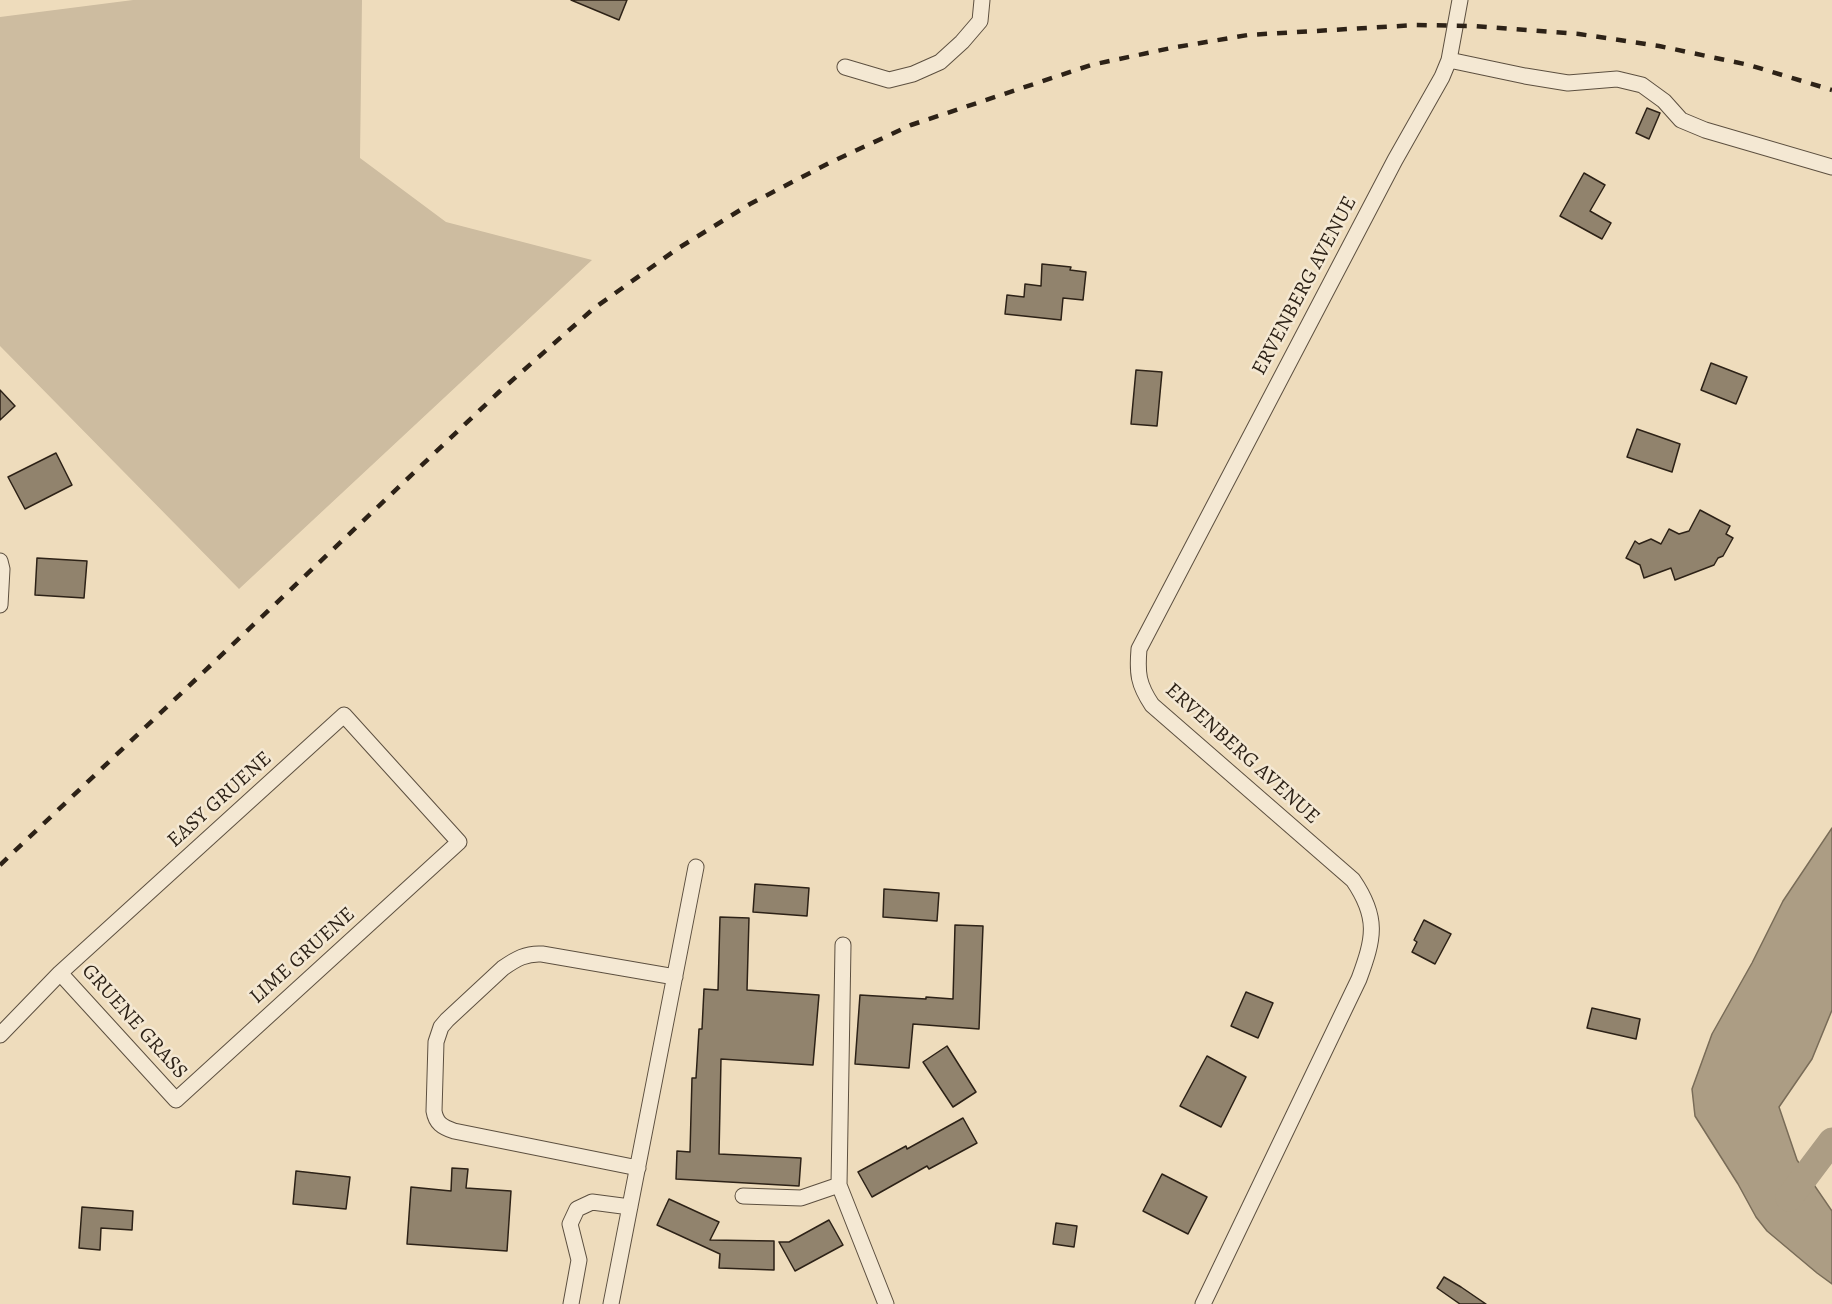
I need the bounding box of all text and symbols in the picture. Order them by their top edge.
street label: ERVENBERG AVENUE [1247,192,1363,380]
street label: ERVENBERG AVENUE [1160,678,1324,830]
street label: EASY GRUENE [163,747,277,853]
street label: LIME GRUENE [245,902,361,1010]
street label: GRUENE GRASS [76,959,192,1085]

